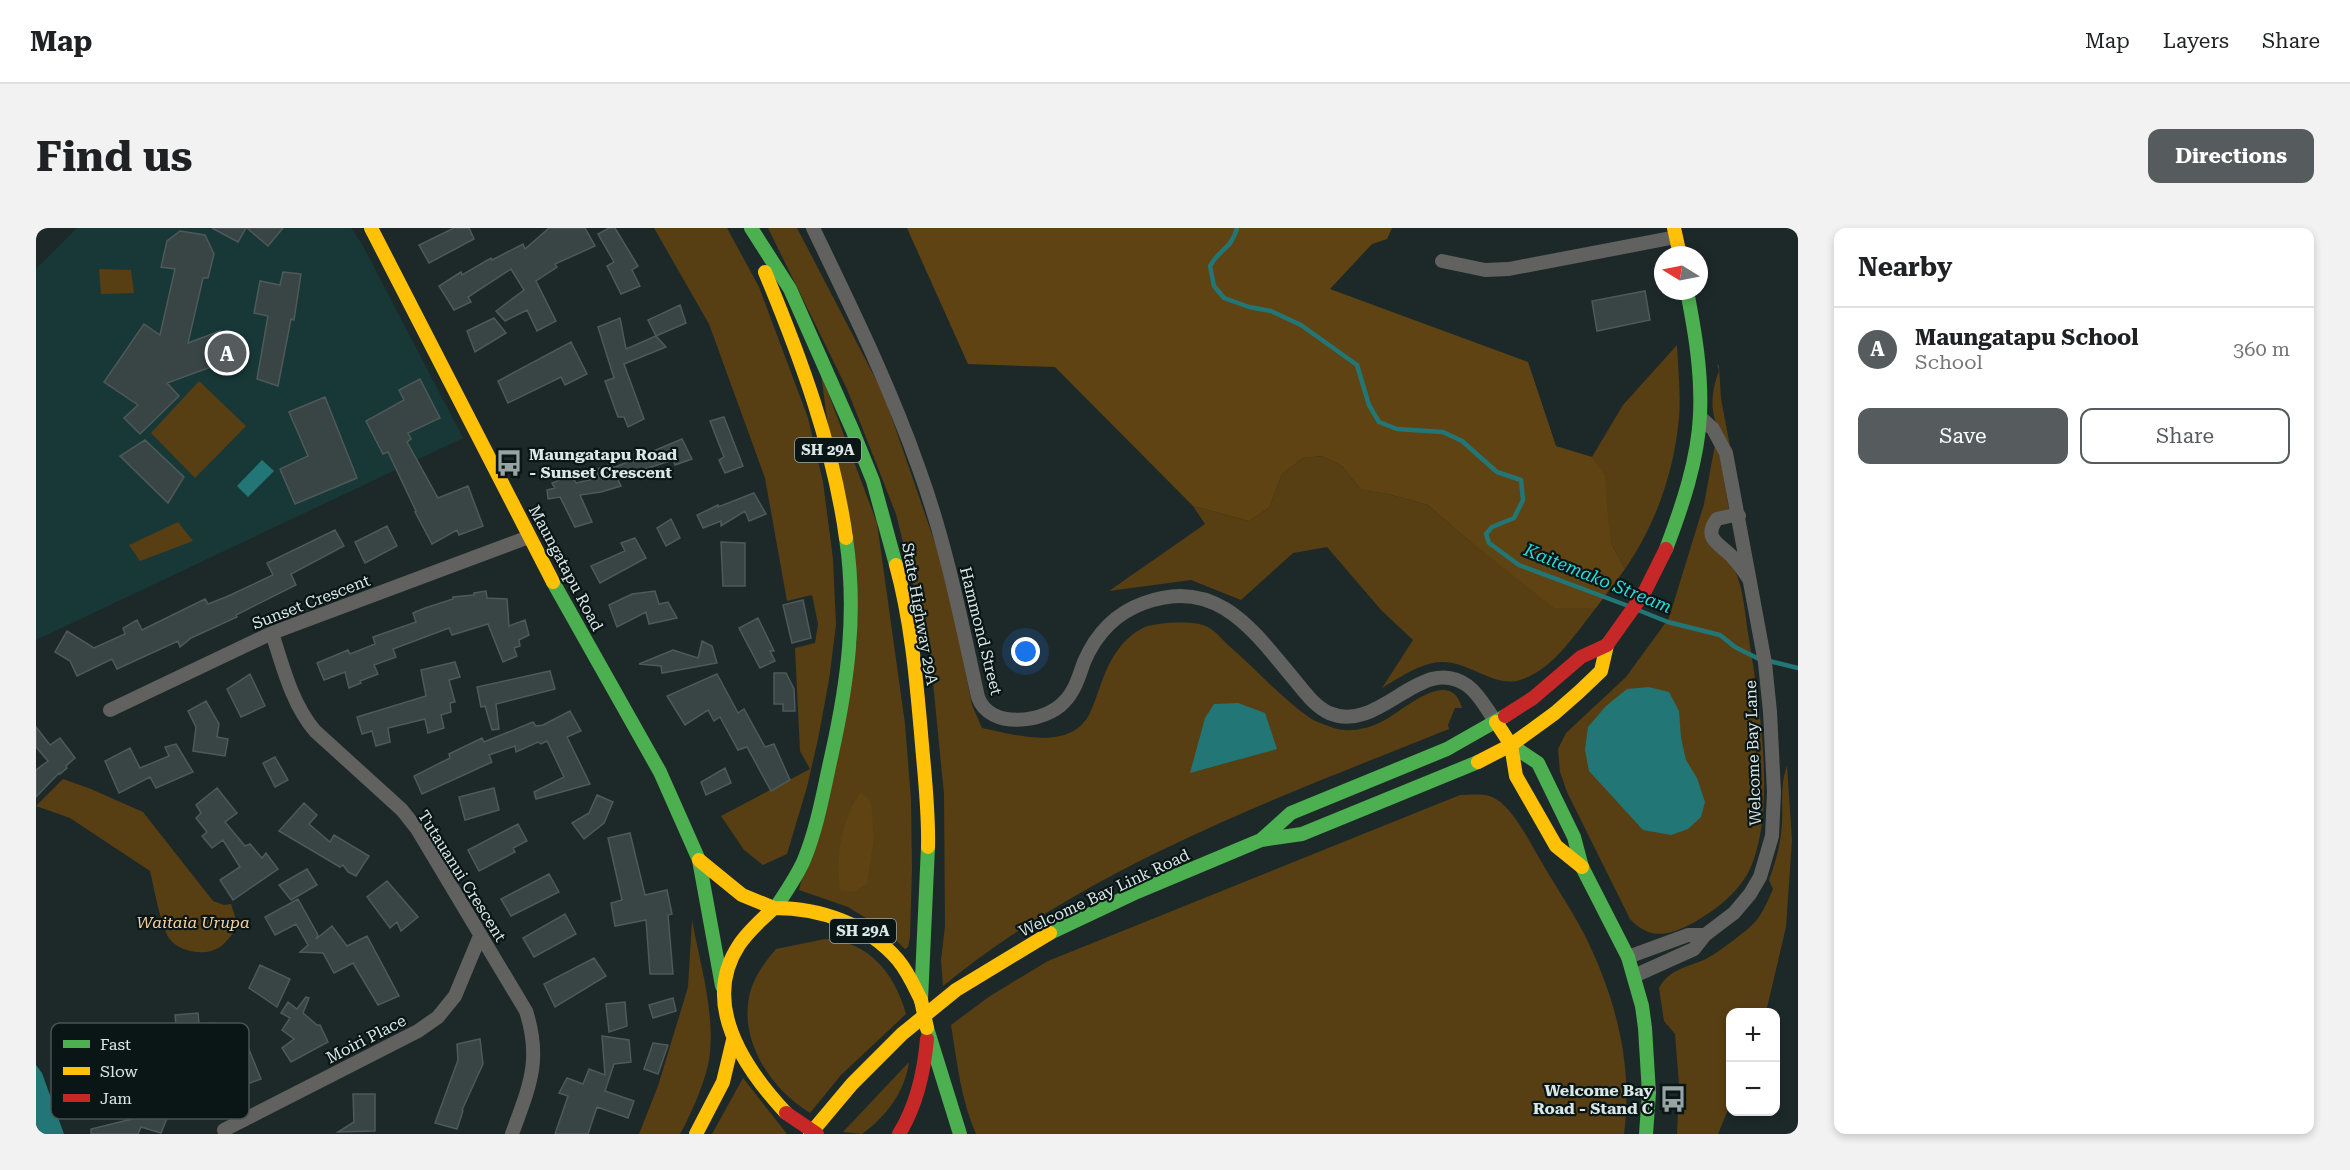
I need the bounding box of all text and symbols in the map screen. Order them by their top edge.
text: Map [30,25,92,58]
text: Map [2085,29,2130,53]
text: Layers [2163,29,2229,53]
text: Share [2262,29,2320,53]
button: Directions [2148,129,2314,183]
text: Find us [36,132,193,181]
north arrow [1654,246,1708,300]
text: Nearby [1858,252,1952,282]
text: Maungatapu School [1915,325,2139,350]
pin: A [208,330,246,376]
text: A [1870,337,1885,361]
text: 360 m [2233,337,2290,361]
text: School [1915,350,1983,374]
button: Save [1858,408,2068,464]
button: Share [2080,408,2290,464]
road number: SH 29A [795,438,861,462]
place label: Maungatapu Road - Sunset Crescent [529,445,678,482]
bus stop icon: Maungatapu Road - Sunset Crescent [494,448,524,478]
street label: Maungatapu Road [525,502,607,634]
water label: Kaitemako Stream [1520,538,1675,617]
street label: State Highway 29A [898,541,942,688]
street label: Hammond Street [956,565,1006,697]
street label: Sunset Crescent [249,571,373,633]
your location [1011,637,1040,666]
street label: Welcome Bay Lane [1741,680,1765,826]
street label: Tutauanui Crescent [414,807,510,945]
street label: Welcome Bay Link Road [1016,845,1192,941]
park label: Waitaia Urupa [136,913,250,932]
road number: SH 29A [830,919,896,943]
map controls [1726,1008,1780,1116]
button: + [1726,1008,1780,1062]
street label: Moiri Place [323,1011,409,1067]
legend [51,1023,249,1119]
text: Fast [100,1035,131,1054]
text: Slow [100,1062,138,1081]
button: − [1726,1062,1780,1116]
place label: Welcome Bay Road - Stand C [1533,1081,1653,1118]
bus stop icon: Welcome Bay Road - Stand C [1658,1084,1688,1114]
text: Jam [100,1089,132,1108]

